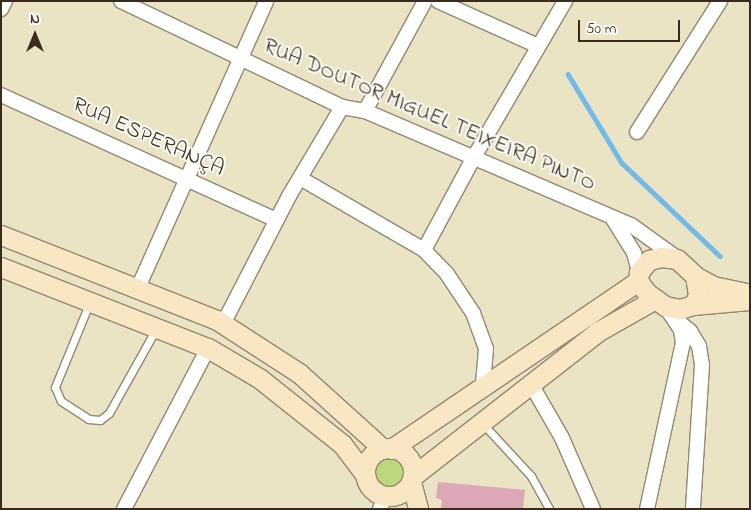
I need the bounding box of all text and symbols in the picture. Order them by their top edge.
text: N [30,9,40,30]
north arrow [10,10,60,60]
scale bar [581,10,684,42]
text: 50 m [586,18,616,40]
street label: RUA DOUTOR MIGUEL TEIXEIRA PINTO [259,34,599,198]
street label: RUA ESPERANÇA [68,93,228,183]

